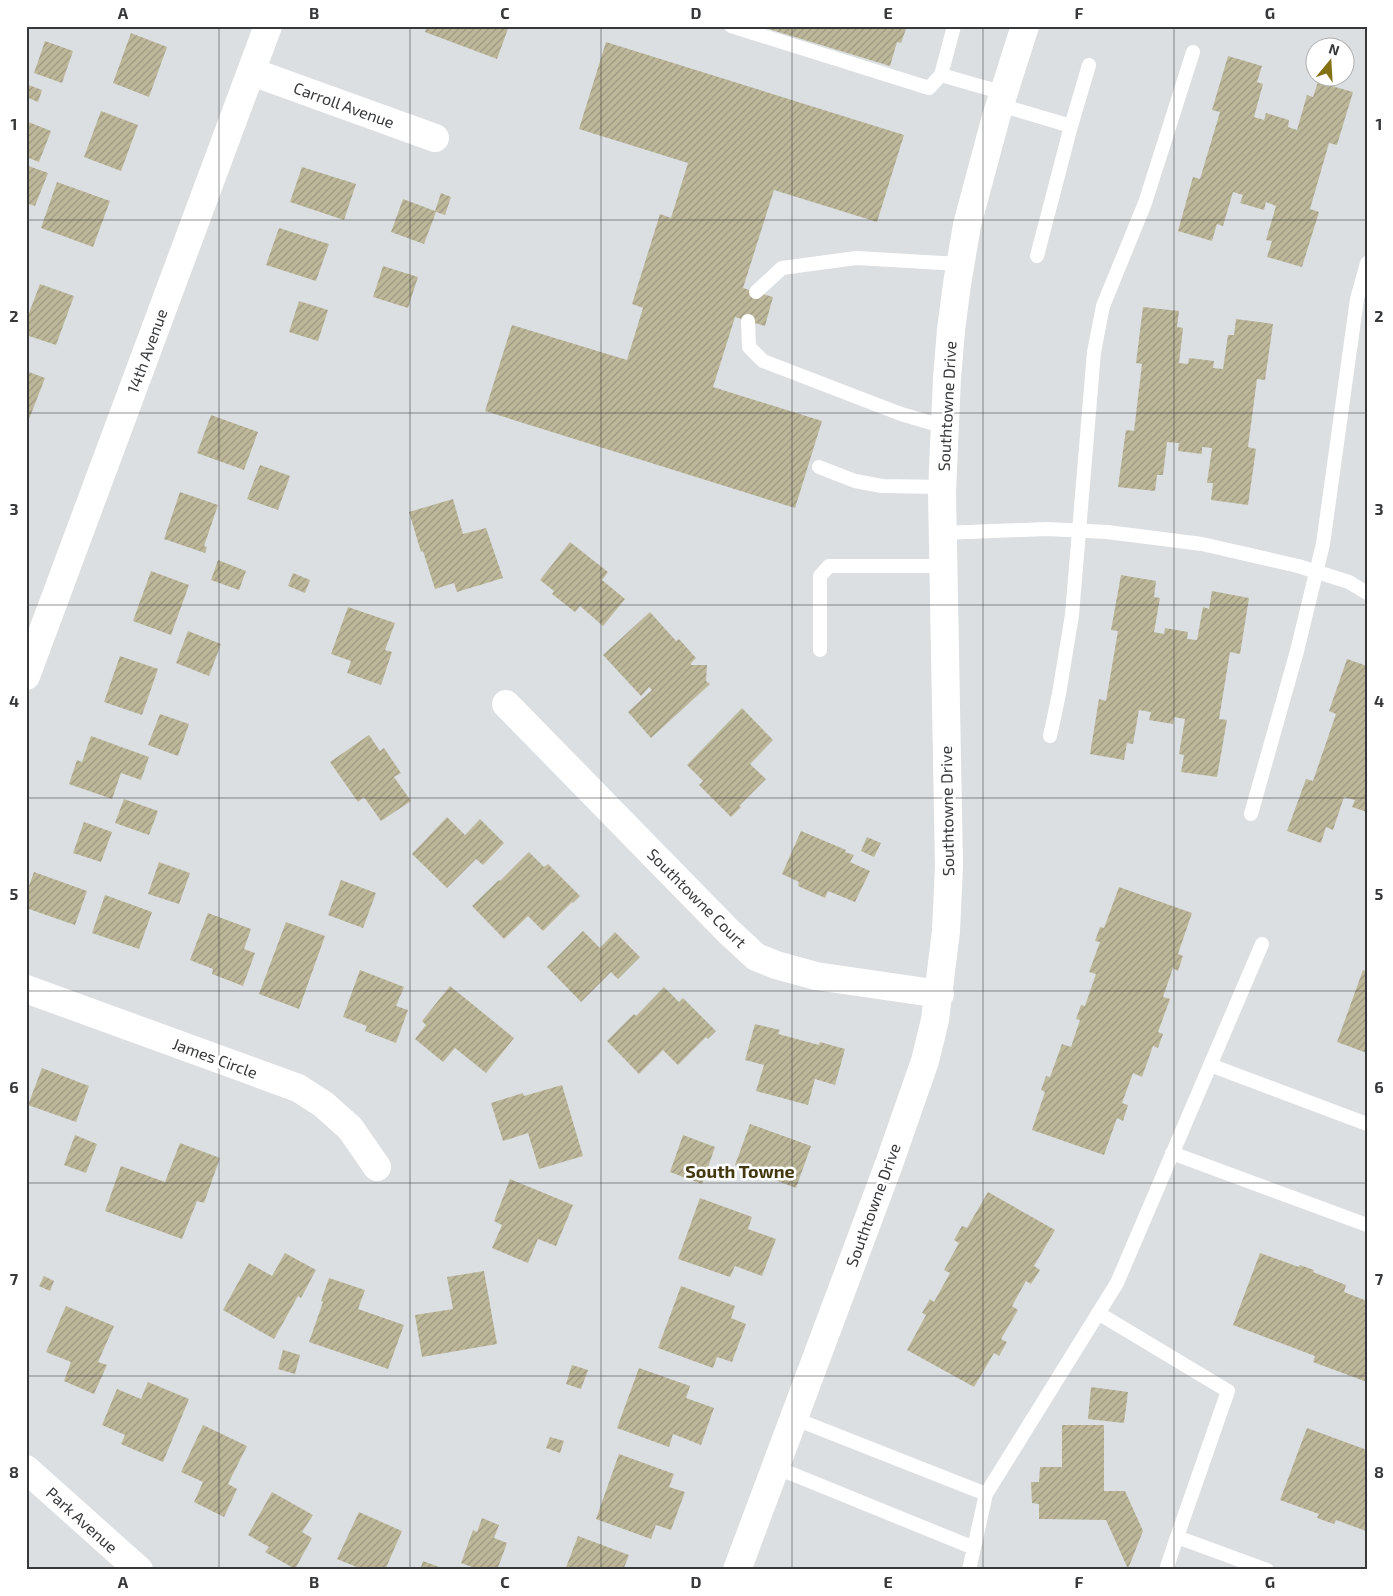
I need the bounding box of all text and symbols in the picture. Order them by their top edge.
text: A [118,3,129,22]
text: B [309,3,319,22]
text: C [500,3,510,22]
text: D [691,3,702,22]
text: E [883,3,893,22]
text: F [1075,3,1084,22]
text: G [1265,3,1275,22]
north arrow [1306,38,1356,88]
text: N [1327,40,1342,59]
street label: Carroll Avenue [291,78,397,132]
text: 1 [11,114,17,133]
text: 1 [1376,114,1382,133]
text: 2 [9,306,19,325]
street label: 14th Avenue [122,306,171,396]
text: 2 [1374,306,1384,325]
street label: Southtowne Drive [934,340,959,472]
text: 3 [9,499,19,518]
text: 3 [1374,499,1384,518]
text: 4 [9,691,19,710]
text: 4 [1374,691,1384,710]
street label: Southtowne Drive [936,746,957,876]
street label: Southtowne Court [644,844,751,951]
text: 5 [10,884,19,903]
text: 5 [1375,884,1384,903]
street label: James Circle [170,1033,260,1082]
text: 6 [9,1077,19,1096]
text: 6 [1374,1077,1384,1096]
street label: Southtowne Drive [841,1140,904,1269]
district label: South Towne [685,1160,795,1182]
text: 7 [10,1269,19,1288]
text: 7 [1375,1269,1384,1288]
text: 8 [9,1462,19,1481]
text: 8 [1374,1462,1384,1481]
street label: Park Avenue [43,1483,122,1557]
text: A [118,1572,129,1591]
text: B [309,1572,319,1591]
text: C [500,1572,510,1591]
text: D [691,1572,702,1591]
text: E [883,1572,893,1591]
text: F [1075,1572,1084,1591]
text: G [1265,1572,1275,1591]

